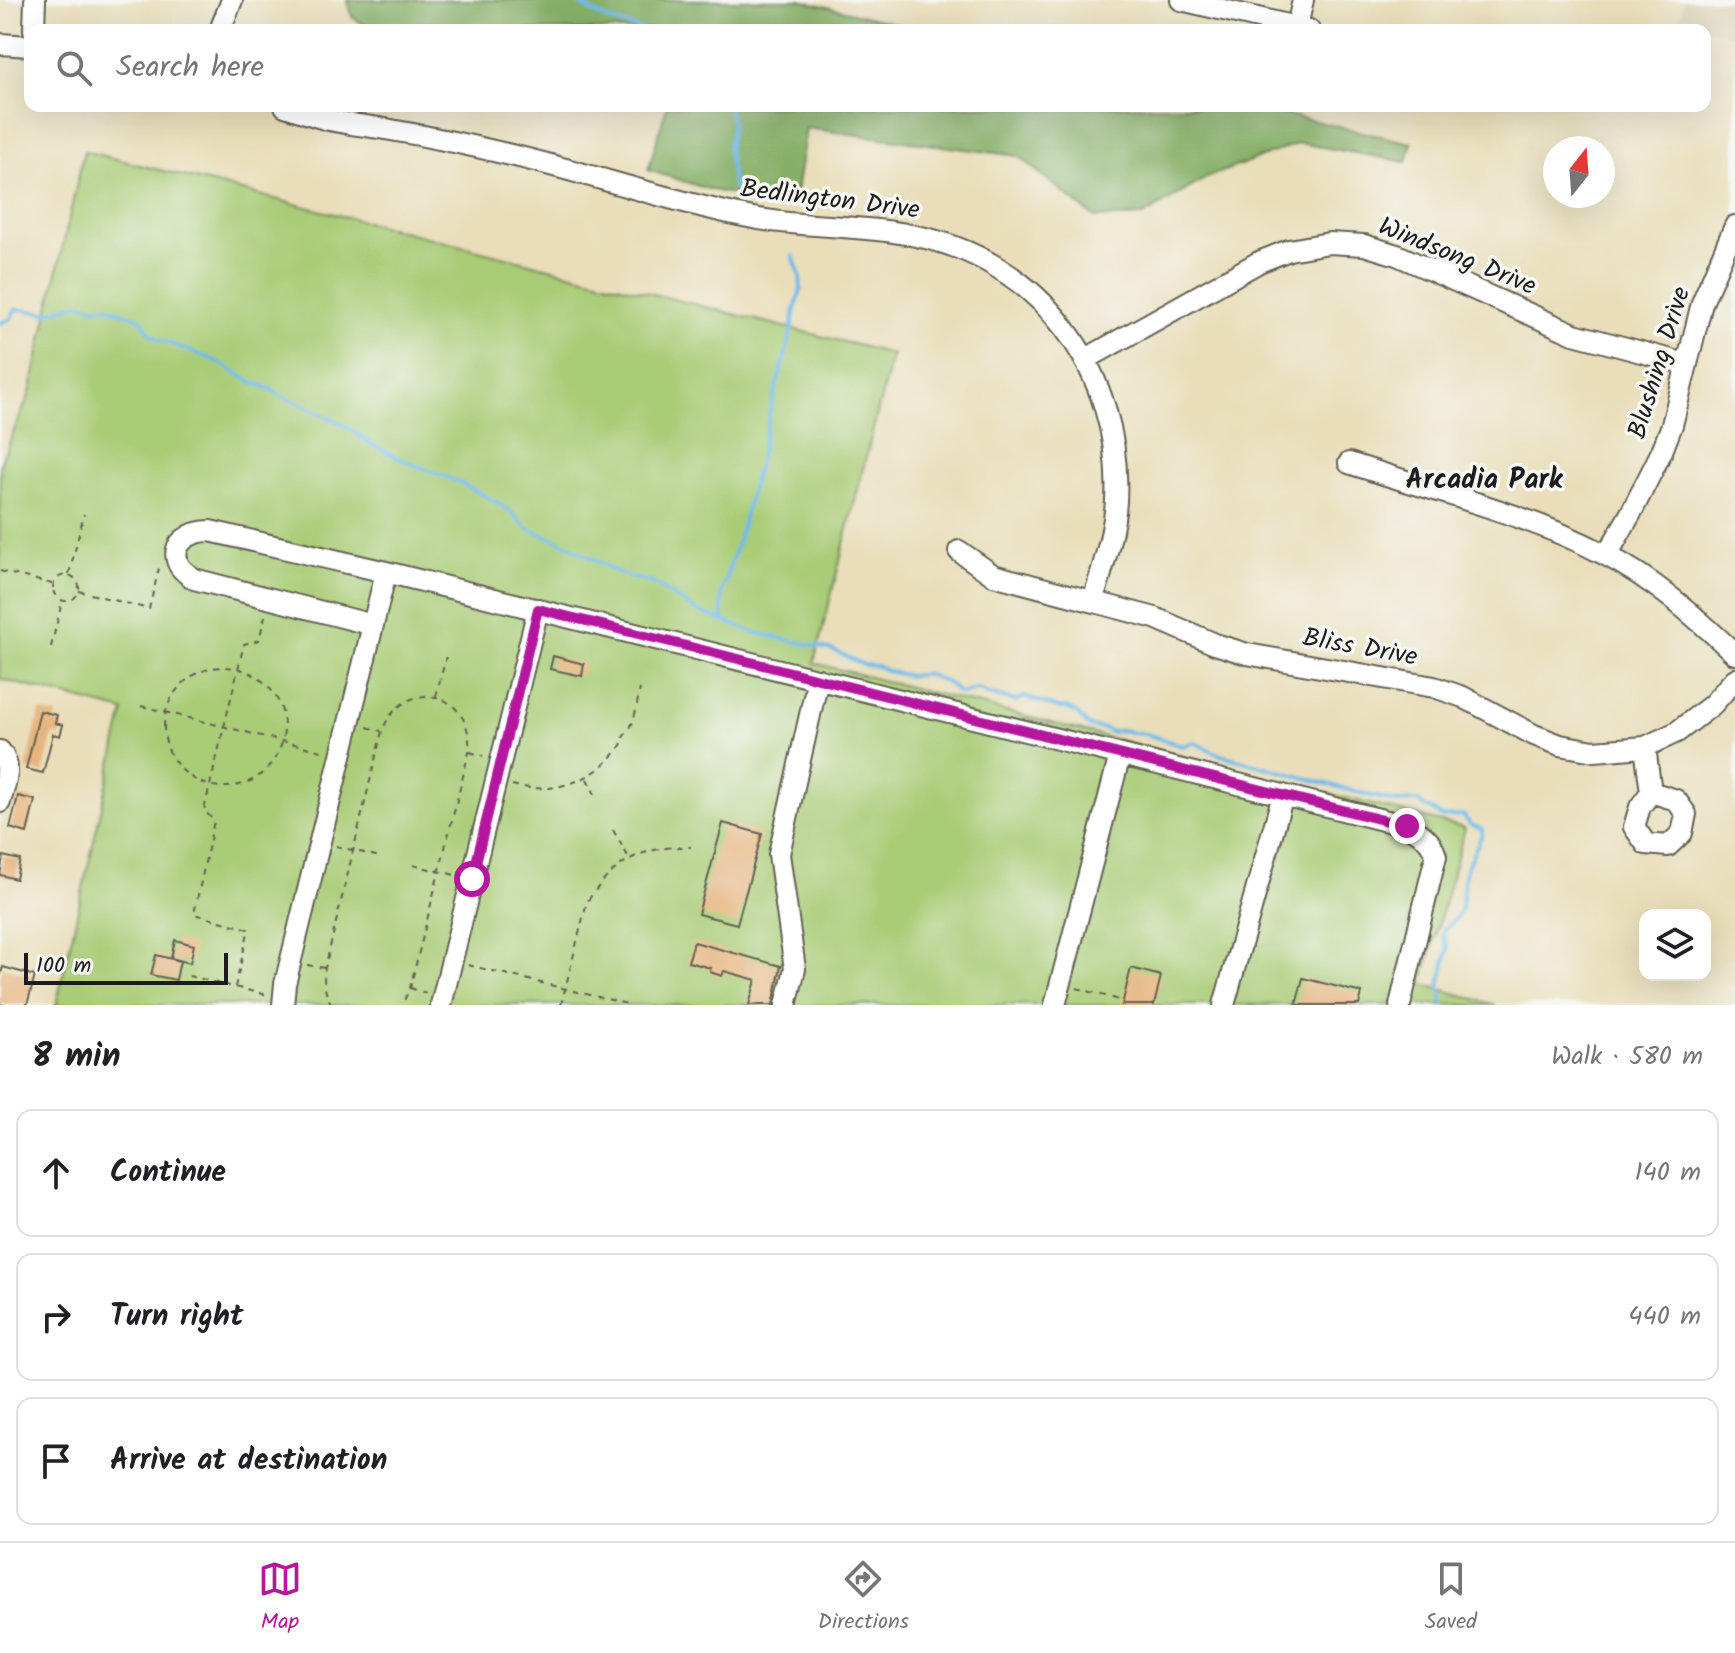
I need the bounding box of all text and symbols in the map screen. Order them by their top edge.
search box [24,24,1711,112]
text: Search here [116,44,264,92]
icon: search [52,46,96,90]
north arrow [1543,136,1615,208]
street label: Bedlington Drive [738,168,922,232]
street label: Windsong Drive [1372,206,1543,308]
street label: Blushing Drive [1617,281,1703,444]
district label: Arcadia Park [1406,458,1564,503]
street label: Bliss Drive [1299,617,1421,679]
route end [1389,808,1425,844]
route start [454,861,490,897]
map controls [1639,909,1711,981]
button: layers [1639,909,1711,981]
scale bar [24,949,228,985]
text: 100 m [36,949,91,984]
text: 8 min [32,1030,121,1084]
text: Walk · 580 m [1551,1036,1703,1078]
text: Continue [110,1149,226,1197]
icon: ahead [34,1151,78,1195]
text: 140 m [1634,1152,1701,1194]
text: Turn right [110,1293,243,1341]
icon: right [34,1295,78,1339]
text: 440 m [1628,1296,1701,1338]
text: Arrive at destination [110,1437,387,1485]
icon: arrive [34,1439,78,1483]
tab: Map [258,1557,302,1640]
tab: Directions [818,1557,909,1640]
tab: Saved [1425,1557,1477,1640]

